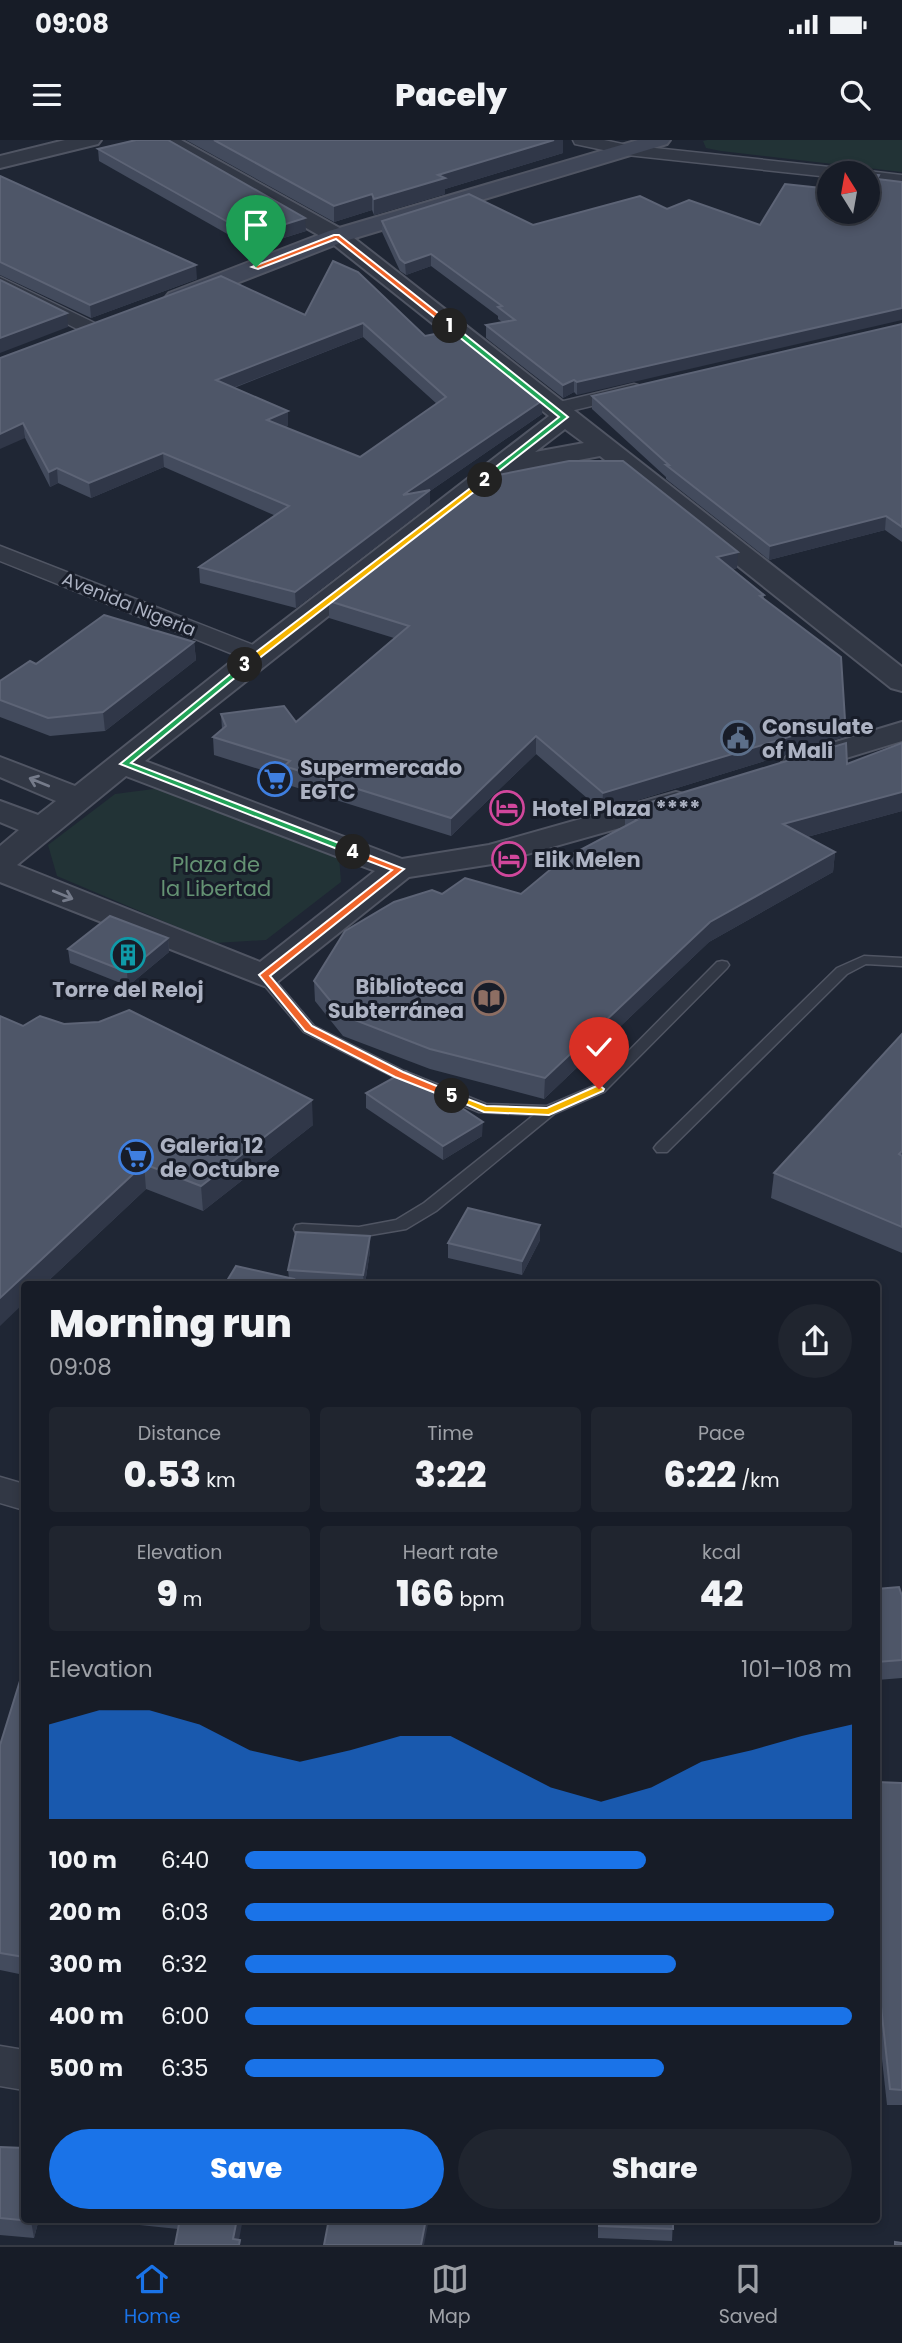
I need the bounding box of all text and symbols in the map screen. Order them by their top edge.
text: 09:08 [35,6,109,42]
text: Pacely [395,72,507,117]
icon: menu [28,76,66,114]
icon: search [836,76,874,114]
north arrow [817,161,880,224]
map controls [817,161,880,224]
pin [226,195,286,267]
icon: arrive [237,206,275,244]
pin: 1 [433,308,468,344]
text: 1 [446,312,453,339]
pin: 2 [468,462,503,498]
text: 2 [479,466,490,493]
street label: Avenida Nigeria [58,566,200,642]
pin: 3 [228,648,262,682]
text: 3 [239,651,250,678]
place label: Consulate of Mali [762,712,873,765]
public building icon: Consulate of Mali [719,719,757,757]
place label: Supermercado EGTC [300,753,462,806]
supermarket icon: Supermercado EGTC [256,760,294,798]
one-way arrow [29,775,51,788]
hotel icon: Hotel Plaza **** [488,789,526,827]
place label: Hotel Plaza **** [532,794,700,823]
pin: 4 [336,834,370,870]
text: 4 [346,838,359,865]
hotel icon: Elik Melen [490,840,528,878]
place label: Elik Melen [534,845,641,874]
park label: Plaza de la Libertad [161,850,271,903]
one-way arrow [52,890,74,903]
building icon: Torre del Reloj [109,936,147,974]
place label: Biblioteca Subterránea [328,972,464,1025]
place label: Torre del Reloj [52,975,204,1004]
library icon: Biblioteca Subterránea [470,979,508,1017]
pin [569,1017,629,1089]
icon: check [580,1028,618,1066]
pin: 5 [434,1079,470,1114]
text: 5 [445,1082,458,1109]
place label: Galeria 12 de Octubre [160,1131,280,1184]
supermarket icon: Galeria 12 de Octubre [117,1138,155,1176]
text: Morning run [49,1297,292,1350]
button: share [778,1304,852,1378]
text: 09:08 [49,1351,112,1383]
text: Distance [138,1420,221,1447]
text: Time [427,1420,474,1447]
text: Pace [698,1420,745,1447]
text: 0.53 [123,1450,201,1499]
text: 3:22 [415,1450,486,1499]
text: 6:22 [663,1450,736,1499]
text: km [201,1467,236,1494]
text: /km [736,1467,780,1494]
text: Elevation [137,1539,222,1566]
text: Heart rate [403,1539,498,1566]
text: kcal [702,1539,741,1566]
text: 9 [157,1569,178,1618]
text: 166 [396,1569,454,1618]
text: 42 [699,1569,744,1618]
text: m [178,1586,202,1613]
text: bpm [454,1586,505,1613]
text: Elevation [49,1653,153,1685]
text: 101–108 m [741,1653,852,1685]
text: 100 m [49,1844,117,1876]
text: 6:40 [161,1844,209,1876]
text: 200 m [49,1896,121,1928]
text: 6:03 [161,1896,209,1928]
text: 300 m [49,1948,122,1980]
text: 6:32 [161,1948,207,1980]
text: 400 m [49,2000,124,2032]
text: 6:00 [161,2000,209,2032]
text: 500 m [49,2052,123,2084]
text: 6:35 [161,2052,209,2084]
button: Save [49,2129,444,2209]
button: Share [458,2129,852,2209]
tab: Home [124,2260,181,2331]
tab: Map [429,2260,471,2331]
tab: Saved [719,2260,778,2331]

